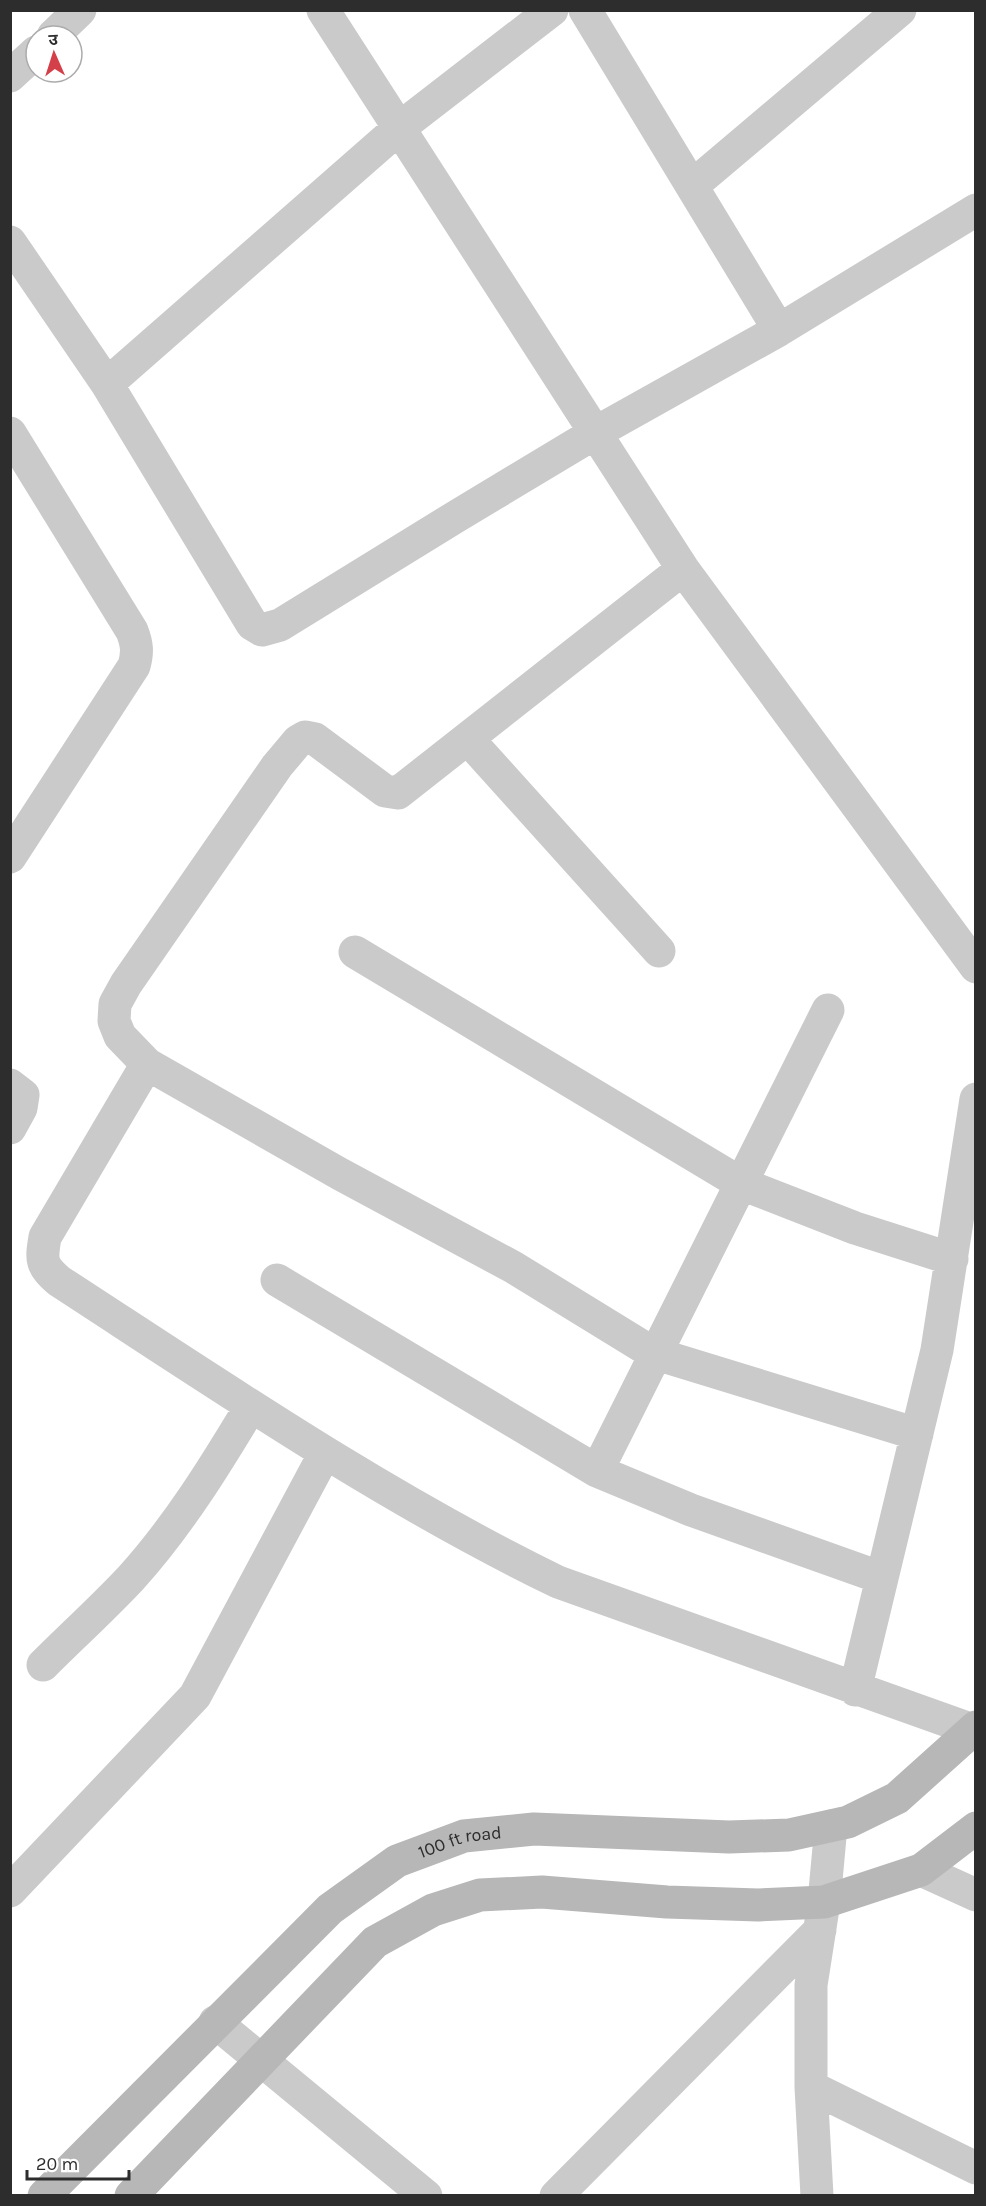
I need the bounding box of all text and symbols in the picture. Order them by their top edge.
north arrow [24,24,84,84]
text: उ [48,30,59,49]
street label: 100 ft road [415,1821,503,1863]
scale bar [27,2143,129,2181]
text: 20 m [36,2153,78,2175]

